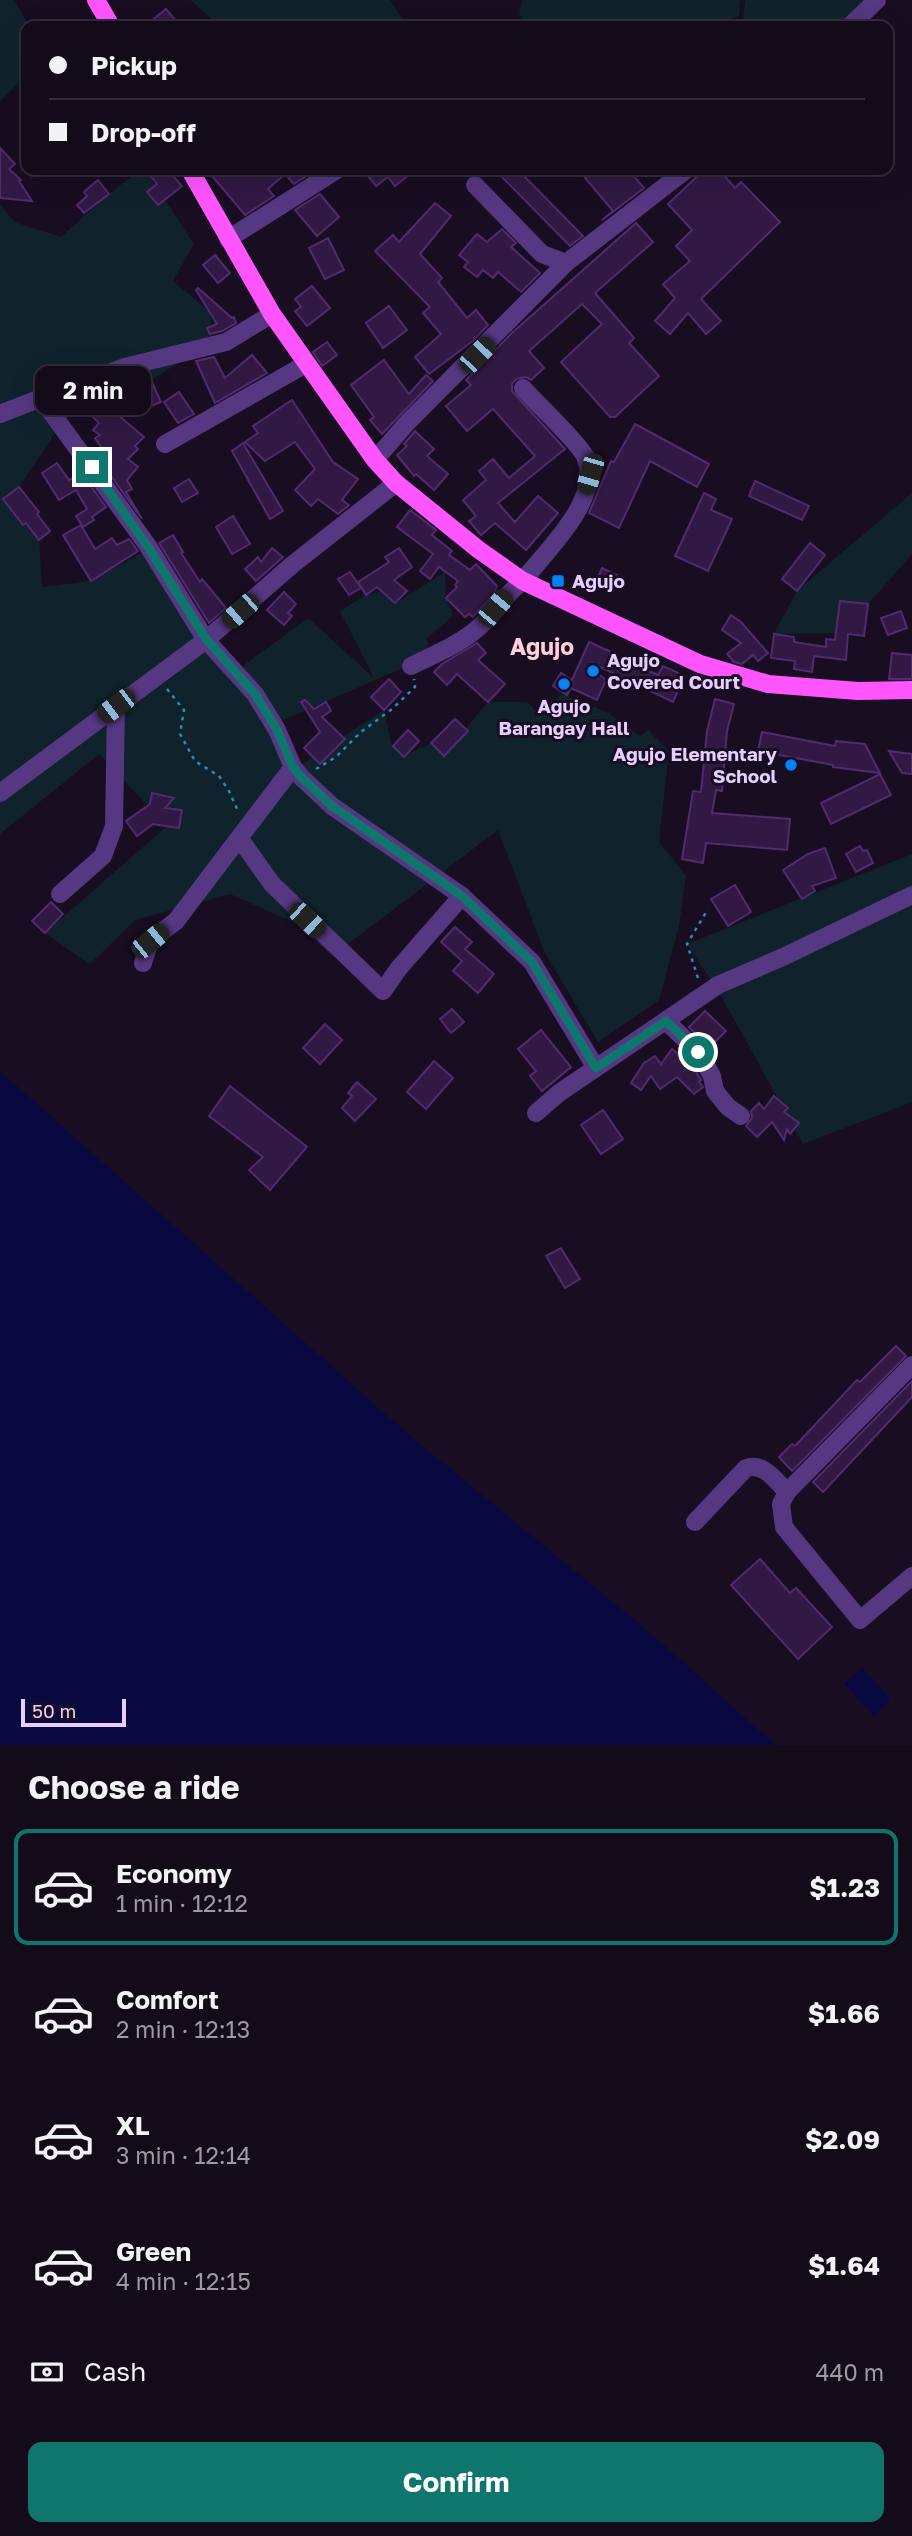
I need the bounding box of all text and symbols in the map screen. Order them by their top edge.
text: Pickup [91,50,177,81]
text: Drop-off [91,117,196,148]
car [455,333,500,377]
callout: 2 min [34,365,150,414]
text: 2 min [63,376,123,404]
route end [76,451,108,483]
car [575,451,606,497]
place label: Agujo [572,569,625,592]
marker: Agujo [550,573,566,589]
car [474,585,517,631]
car [218,589,263,633]
district label: Agujo [510,632,574,660]
place label: Agujo Covered Court [607,648,740,693]
marker: Agujo Covered Court [585,663,601,679]
marker: Agujo Barangay Hall [556,676,572,692]
car [93,685,140,727]
place label: Agujo Barangay Hall [499,694,629,739]
place label: Agujo Elementary School [613,742,778,787]
marker: Agujo Elementary School [783,757,799,773]
car [285,898,330,942]
car [128,920,173,962]
route start [682,1036,714,1068]
scale bar [21,1696,126,1728]
text: 50 m [32,1699,76,1722]
text: Choose a ride [28,1768,240,1806]
icon: car [32,1856,95,1919]
text: Economy [116,1858,232,1889]
text: $1.23 [809,1872,880,1903]
text: 1 min · 12:12 [116,1889,248,1917]
icon: car [32,1982,95,2045]
text: Comfort [116,1984,219,2015]
text: $1.66 [808,1998,880,2029]
text: 2 min · 12:13 [116,2015,250,2043]
icon: car [32,2108,95,2171]
text: XL [116,2110,150,2141]
text: $2.09 [805,2124,880,2155]
text: 3 min · 12:14 [116,2141,251,2169]
icon: car [32,2234,95,2297]
text: Green [116,2236,191,2267]
text: $1.64 [808,2250,880,2281]
text: 4 min · 12:15 [116,2267,251,2295]
icon: cash [28,2353,66,2391]
text: Cash [84,2356,146,2387]
text: 440 m [816,2358,884,2386]
button: Confirm [28,2442,884,2522]

